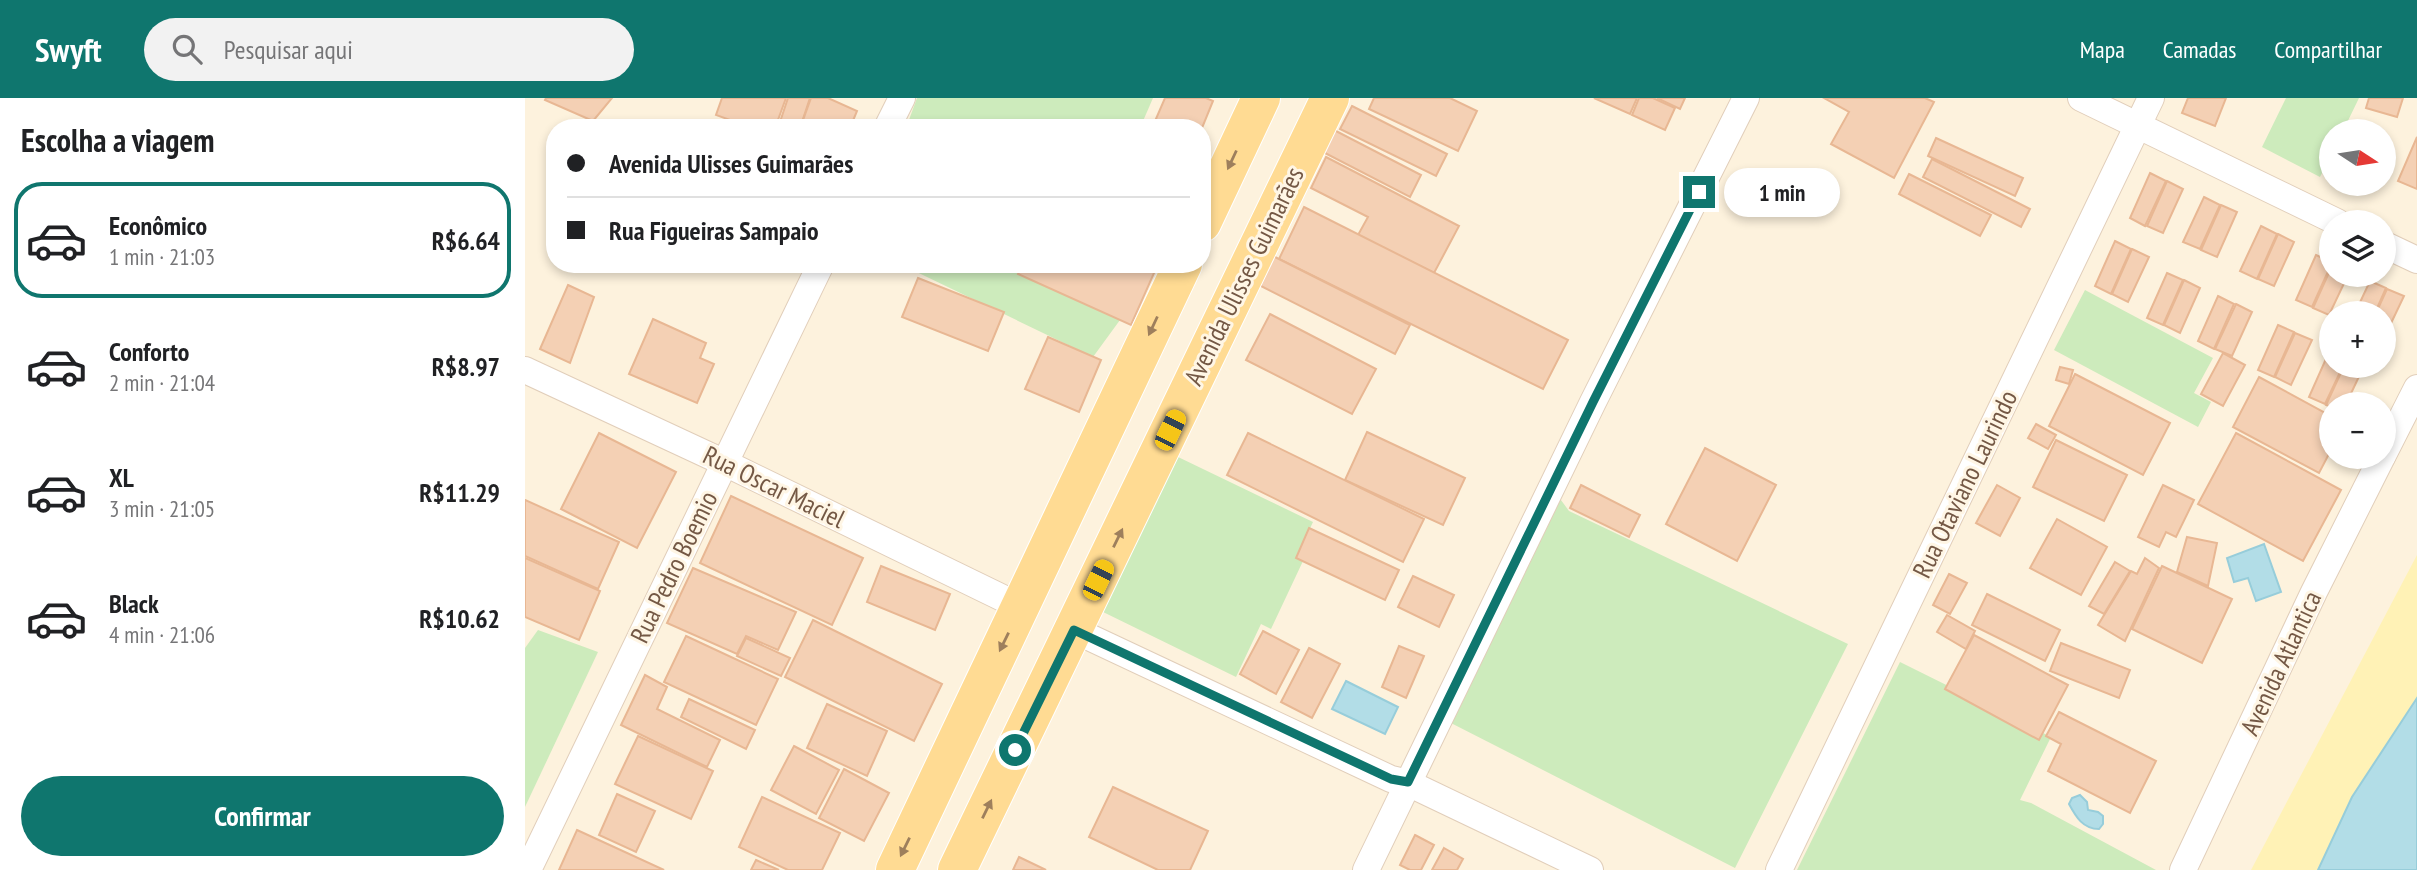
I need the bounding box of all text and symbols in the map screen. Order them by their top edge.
search box [144,18,634,81]
text: Swyft [35,28,102,71]
icon: search [168,30,206,68]
text: Pesquisar aqui [224,33,353,66]
text: Mapa [2080,34,2125,65]
text: Camadas [2163,34,2236,65]
text: Compartilhar [2274,34,2382,65]
text: Escolha a viagem [21,119,214,161]
north arrow [2319,119,2396,196]
map controls [2319,119,2396,469]
text: Avenida Ulisses Guimarães [609,147,853,180]
one-way arrow [1226,150,1238,170]
street label: Avenida Ulisses Guimarães [1176,161,1311,390]
callout: 1 min [1723,168,1839,217]
route end [1683,176,1715,208]
text: 1 min [1759,178,1805,207]
icon: car [25,209,88,272]
text: Econômico [109,209,207,242]
button: layers [2319,210,2396,287]
text: Rua Figueiras Sampaio [609,214,819,247]
text: R$6.64 [432,224,500,257]
text: 1 min · 21:03 [109,242,215,271]
button: + [2319,301,2396,378]
one-way arrow [1148,316,1159,336]
icon: car [25,335,88,398]
text: Conforto [109,335,189,368]
text: R$8.97 [432,350,500,383]
text: 2 min · 21:04 [109,368,215,397]
street label: Rua Otaviano Laurindo [1905,385,2024,583]
button: − [2319,392,2396,469]
car [1152,407,1189,453]
street label: Rua Oscar Maciel [698,438,851,535]
icon: car [25,461,88,524]
text: XL [109,461,134,494]
text: R$11.29 [419,476,500,509]
street label: Rua Pedro Boemio [623,486,724,648]
text: 3 min · 21:05 [109,494,215,523]
one-way arrow [1112,528,1124,548]
car [1080,557,1117,603]
street label: Avenida Atlantica [2233,585,2328,740]
icon: car [25,587,88,650]
text: Black [109,587,159,620]
text: R$10.62 [419,602,500,635]
text: 4 min · 21:06 [109,620,215,649]
one-way arrow [998,632,1010,652]
route start [999,734,1031,766]
button: Confirmar [21,776,504,856]
one-way arrow [981,799,992,819]
one-way arrow [900,837,911,858]

